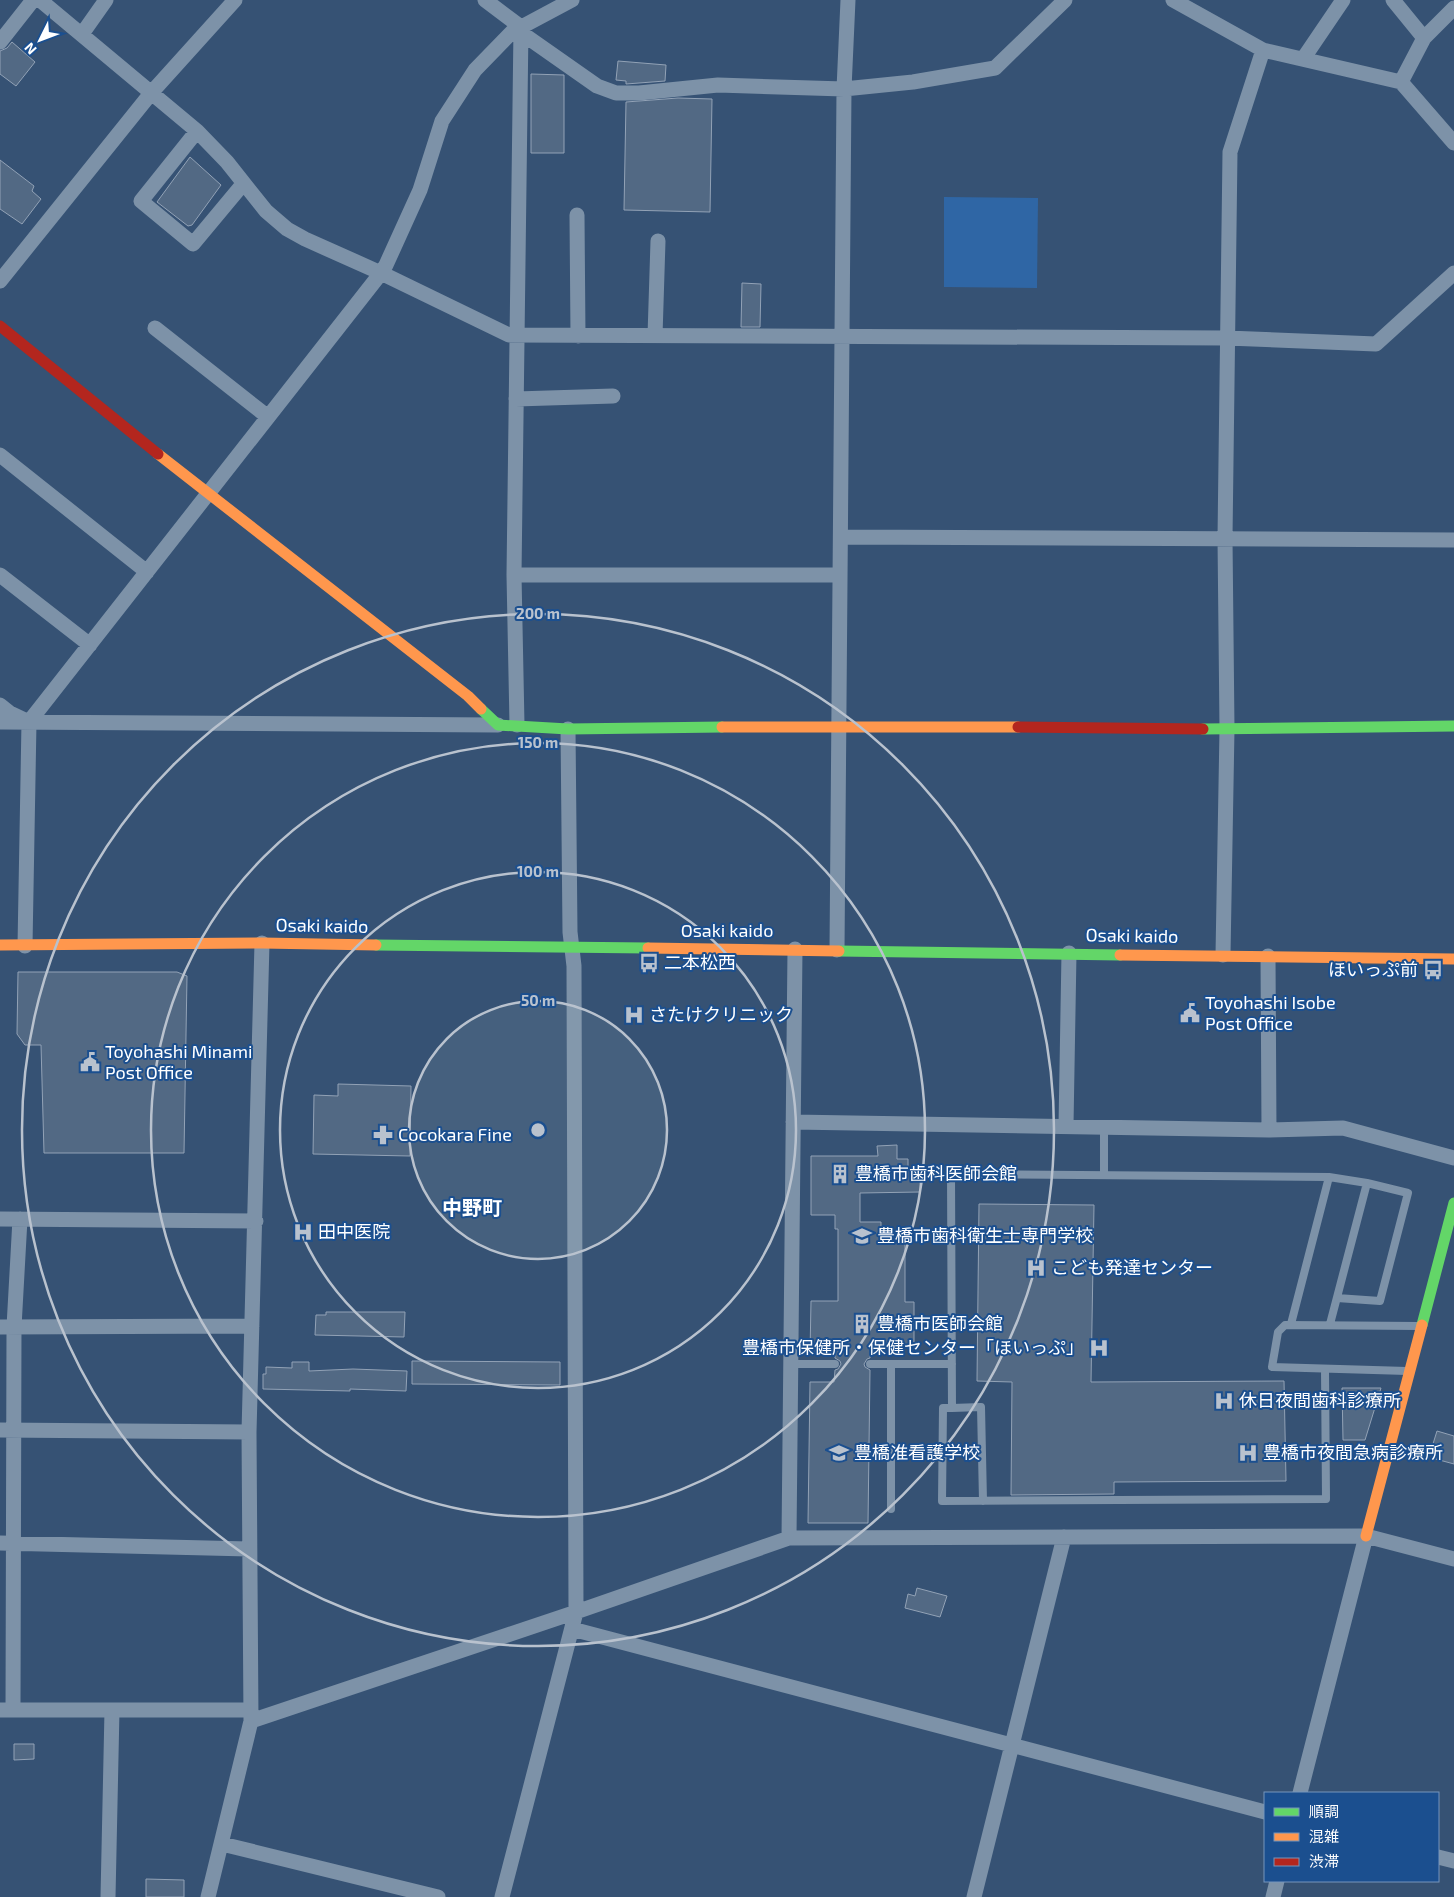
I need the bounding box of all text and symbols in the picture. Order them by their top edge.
north arrow [15,15,65,65]
text: N [20,40,40,58]
text: 200 m [516,604,560,622]
text: 150 m [518,733,558,751]
text: 100 m [517,862,559,880]
street label: Osaki kaido [275,913,369,937]
street label: Osaki kaido [681,919,773,941]
street label: Osaki kaido [1085,923,1179,947]
place label: 二本松西 [664,951,736,973]
bus stop icon: 二本松西 [638,952,660,974]
place label: ほいっぷ前 [1328,958,1418,980]
bus stop icon: ほいっぷ前 [1422,959,1444,981]
text: 50 m [521,991,555,1009]
place label: Toyohashi Isobe Post Office [1205,991,1336,1034]
public building icon: Toyohashi Isobe Post Office [1179,1002,1201,1024]
place label: さたけクリニック [649,1003,793,1025]
hospital icon: さたけクリニック [623,1004,645,1026]
place label: Toyohashi Minami Post Office [105,1040,252,1083]
public building icon: Toyohashi Minami Post Office [79,1051,101,1073]
centre of rings [529,1121,547,1139]
place label: Cocokara Fine [398,1123,512,1145]
pharmacy icon: Cocokara Fine [372,1124,394,1146]
place label: 豊橋市歯科医師会館 [855,1162,1017,1184]
building icon: 豊橋市歯科医師会館 [829,1163,851,1185]
district label: 中野町 [442,1195,502,1219]
place label: 田中医院 [318,1220,390,1242]
hospital icon: 田中医院 [292,1221,314,1243]
place label: 豊橋市歯科衛生士専門学校 [877,1224,1093,1246]
school or university icon: 豊橋市歯科衛生士専門学校 [851,1225,873,1247]
place label: こども発達センター [1051,1256,1213,1278]
hospital icon: こども発達センター [1025,1257,1047,1279]
place label: 豊橋市医師会館 [877,1312,1003,1334]
building icon: 豊橋市医師会館 [851,1313,873,1335]
place label: 豊橋市保健所・保健センター「ほいっぷ」 [742,1336,1084,1358]
hospital icon: 豊橋市保健所・保健センター「ほいっぷ」 [1088,1337,1110,1359]
place label: 休日夜間歯科診療所 [1239,1389,1401,1411]
hospital icon: 休日夜間歯科診療所 [1213,1390,1235,1412]
place label: 豊橋准看護学校 [854,1441,980,1463]
place label: 豊橋市夜間急病診療所 [1263,1441,1443,1463]
school or university icon: 豊橋准看護学校 [828,1442,850,1464]
hospital icon: 豊橋市夜間急病診療所 [1237,1442,1259,1464]
legend [1264,1792,1439,1882]
text: 順調 [1309,1802,1339,1820]
text: 混雑 [1309,1827,1339,1845]
text: 渋滞 [1309,1852,1339,1870]

